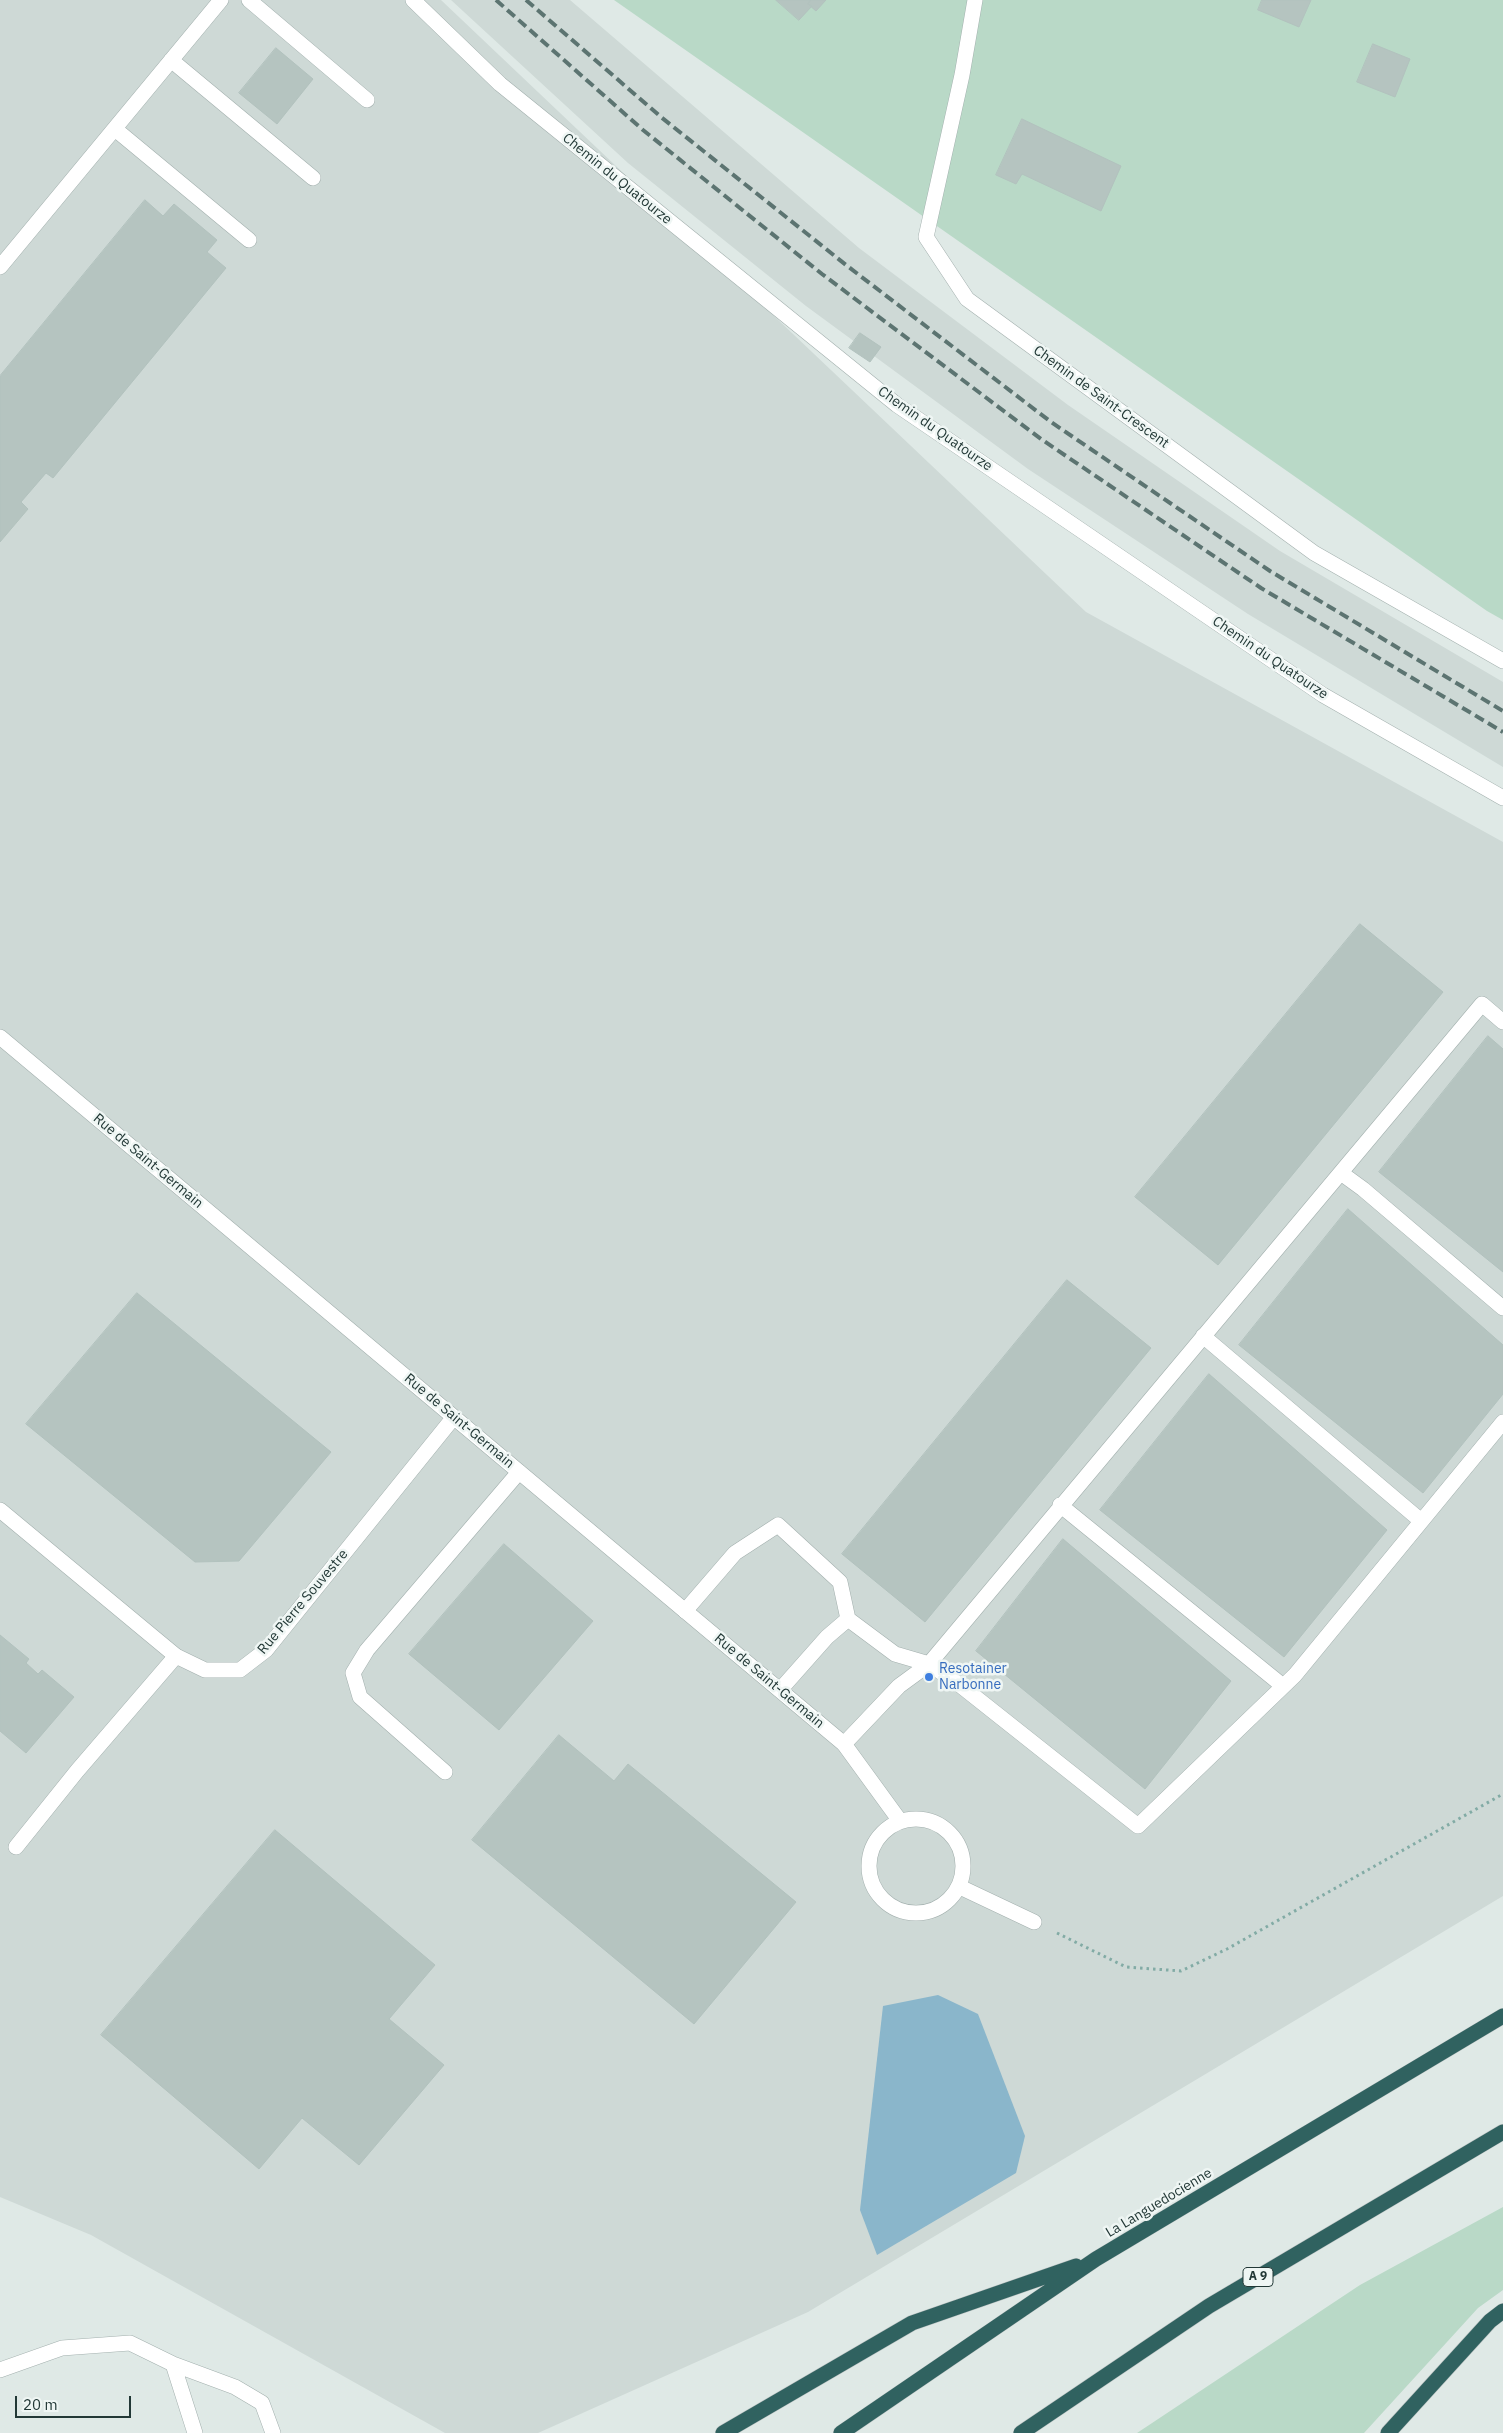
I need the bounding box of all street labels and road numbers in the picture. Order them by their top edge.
street label: Chemin du Quatourze [559,130,675,228]
street label: Chemin de Saint-Crescent [1030,342,1172,452]
street label: Chemin du Quatourze [875,383,995,475]
street label: Chemin du Quatourze [1209,613,1331,703]
street label: Rue de Saint-Germain [90,1110,206,1212]
street label: Rue de Saint-Germain [401,1370,517,1472]
street label: Rue Pierre Souvestre [254,1546,352,1658]
street label: Rue de Saint-Germain [711,1630,827,1732]
street label: La Languedocienne [1103,2165,1215,2241]
road number: A 9 [1243,2268,1273,2286]

